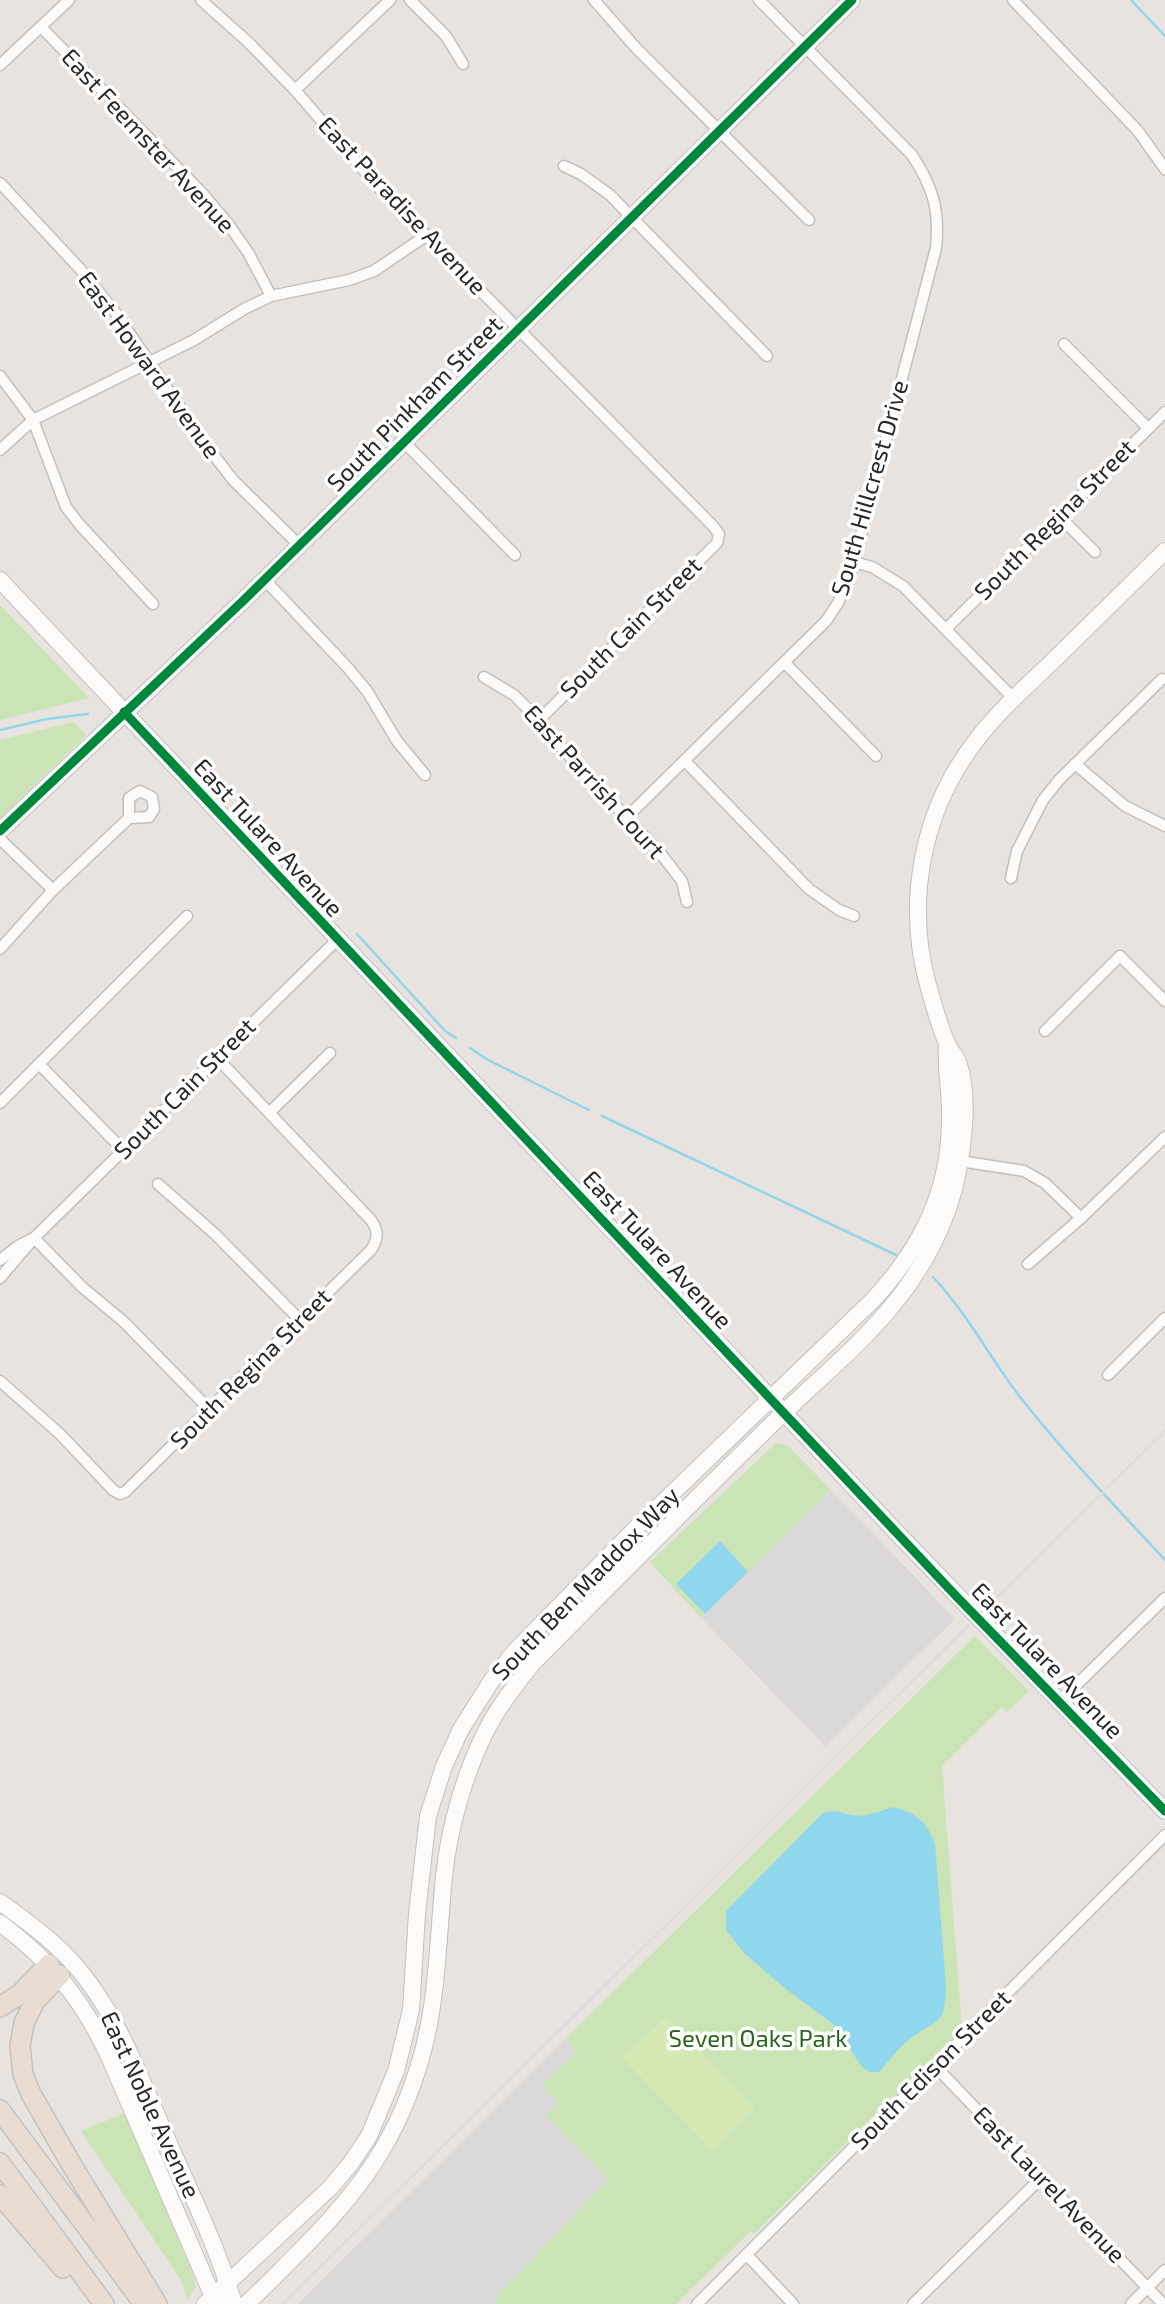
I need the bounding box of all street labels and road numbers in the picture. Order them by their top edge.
street label: East Feemster Avenue [56,42,242,238]
street label: East Paradise Avenue [313,110,493,300]
street label: East Howard Avenue [73,265,228,463]
street label: South Pinkham Street [320,309,508,497]
street label: South Hillcrest Drive [824,376,913,599]
street label: South Regina Street [968,433,1140,605]
street label: South Cain Street [553,550,707,704]
street label: East Parrish Court [518,698,672,864]
street label: East Tulare Avenue [188,752,350,922]
street label: South Cain Street [107,1011,261,1165]
street label: East Tulare Avenue [577,1164,739,1334]
street label: South Regina Street [164,1282,336,1454]
street label: South Ben Maddox Way [485,1480,685,1686]
street label: East Tulare Avenue [966,1576,1130,1744]
street label: South Edison Street [844,1983,1016,2155]
street label: East Noble Avenue [95,2006,207,2202]
street label: East Laurel Avenue [968,2100,1132,2268]

